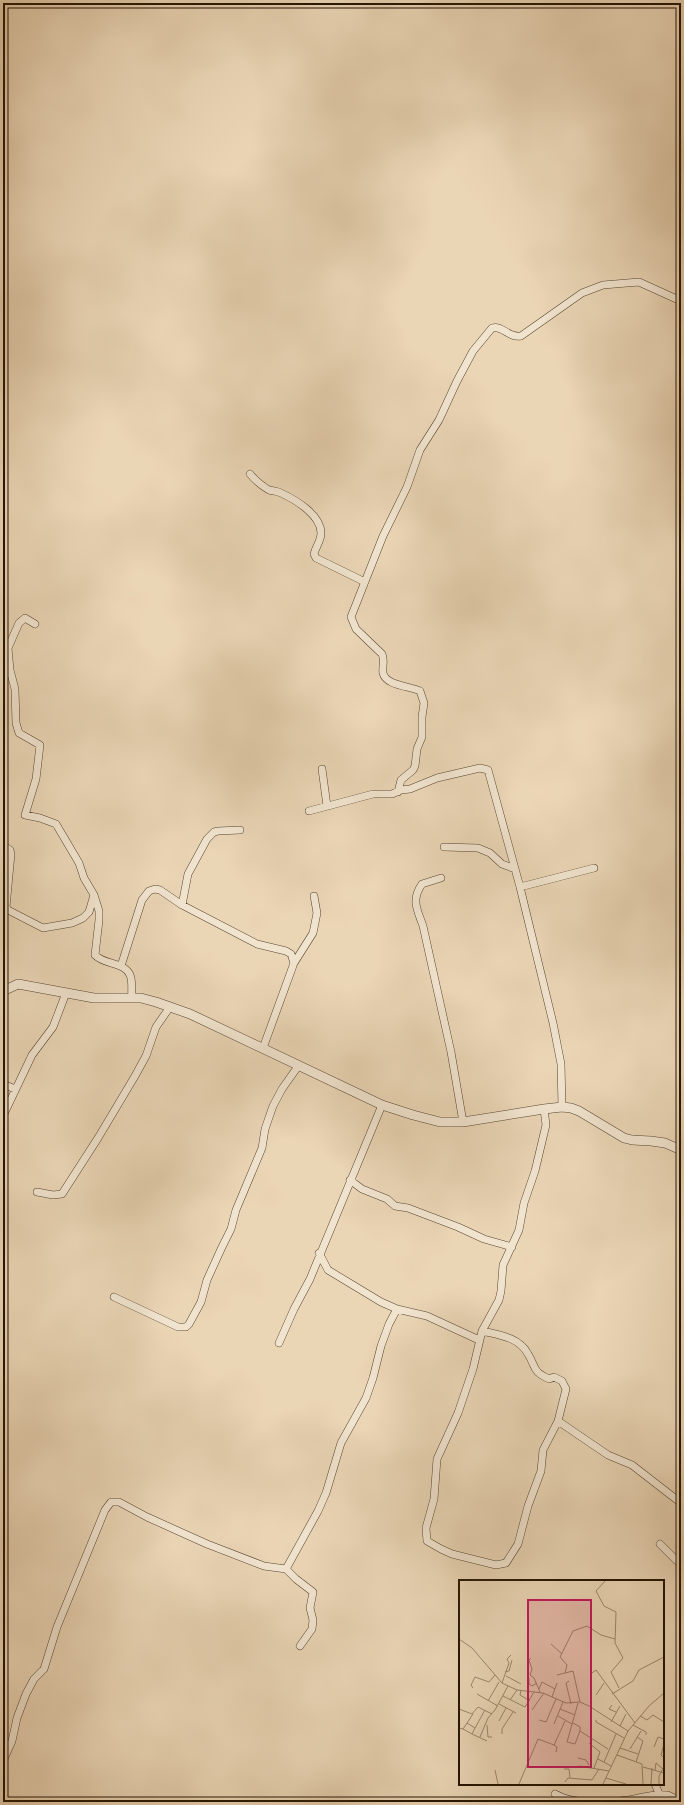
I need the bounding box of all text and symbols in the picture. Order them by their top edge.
inset map [459,1580,664,1785]

